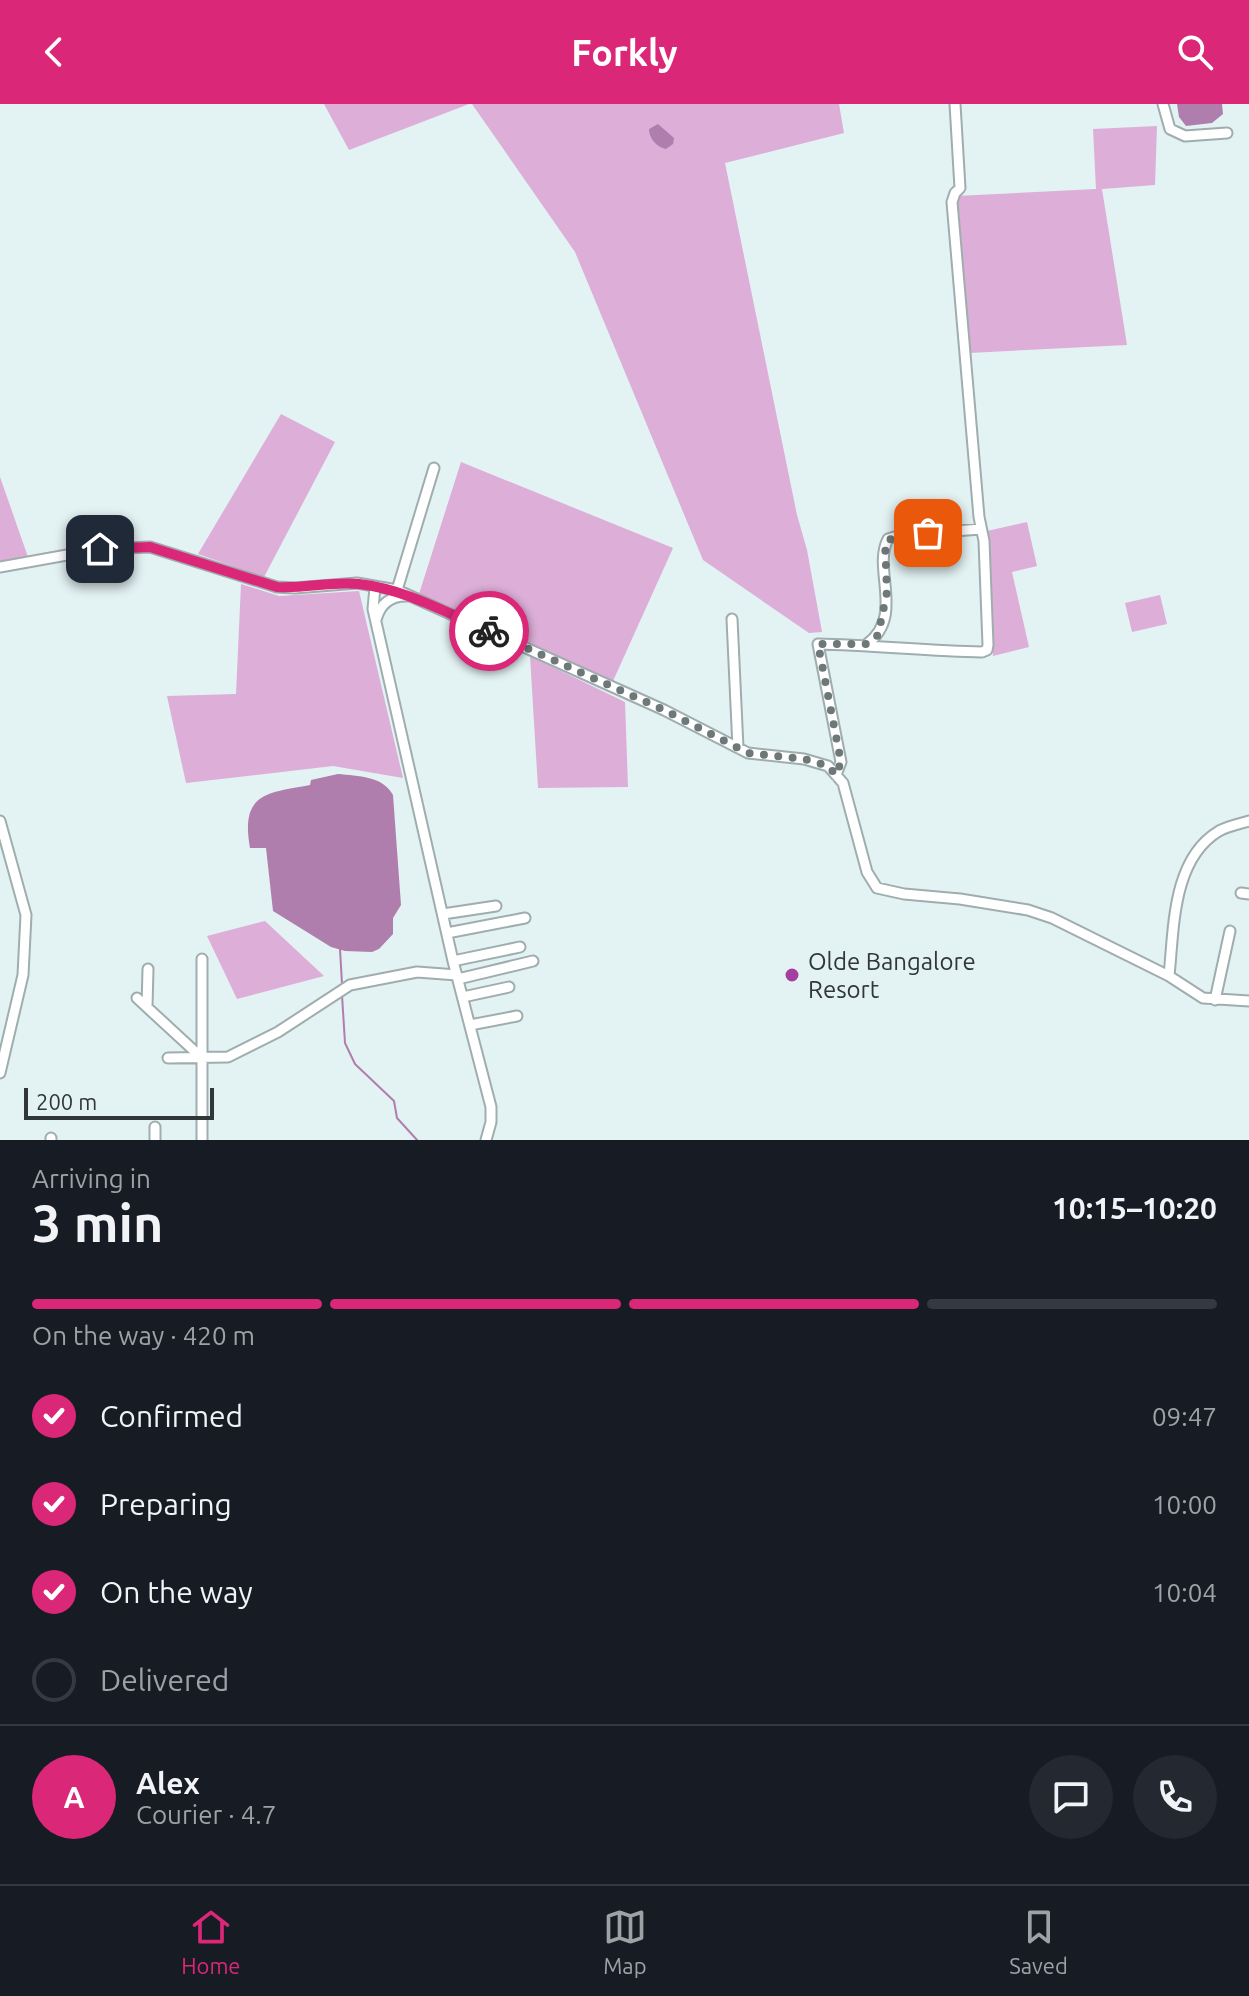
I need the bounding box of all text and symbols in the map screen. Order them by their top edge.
icon: back [32,30,76,74]
icon: search [1173,30,1217,74]
text: Forkly [571,32,678,73]
pin [894,499,962,567]
icon: bag [906,511,950,555]
pin [66,515,134,583]
icon: home [78,527,122,571]
courier [449,591,529,671]
icon: bike [467,609,511,653]
place label: Olde Bangalore Resort [808,948,976,1003]
marker: Olde Bangalore Resort [783,966,801,984]
scale bar [24,1084,214,1120]
text: 200 m [36,1089,97,1114]
text: Arriving in [32,1164,151,1193]
text: 10:15–10:20 [1052,1191,1217,1225]
text: 3 min [32,1194,163,1252]
text: On the way · 420 m [32,1321,255,1350]
icon: check [32,1394,76,1438]
text: Confirmed [100,1399,243,1433]
text: 09:47 [1152,1402,1217,1431]
icon: check [32,1482,76,1526]
text: Preparing [100,1487,232,1521]
text: 10:00 [1152,1490,1217,1519]
icon: check [32,1570,76,1614]
text: On the way [100,1575,253,1609]
text: 10:04 [1152,1578,1217,1607]
text: Delivered [100,1663,229,1697]
button: chat [1029,1755,1113,1839]
button: phone [1133,1755,1217,1839]
text: Alex [136,1766,200,1800]
text: A [63,1780,85,1814]
text: Courier · 4.7 [136,1800,276,1829]
tab: Home [181,1905,241,1978]
tab: Map [603,1905,647,1978]
tab: Saved [1009,1905,1068,1978]

